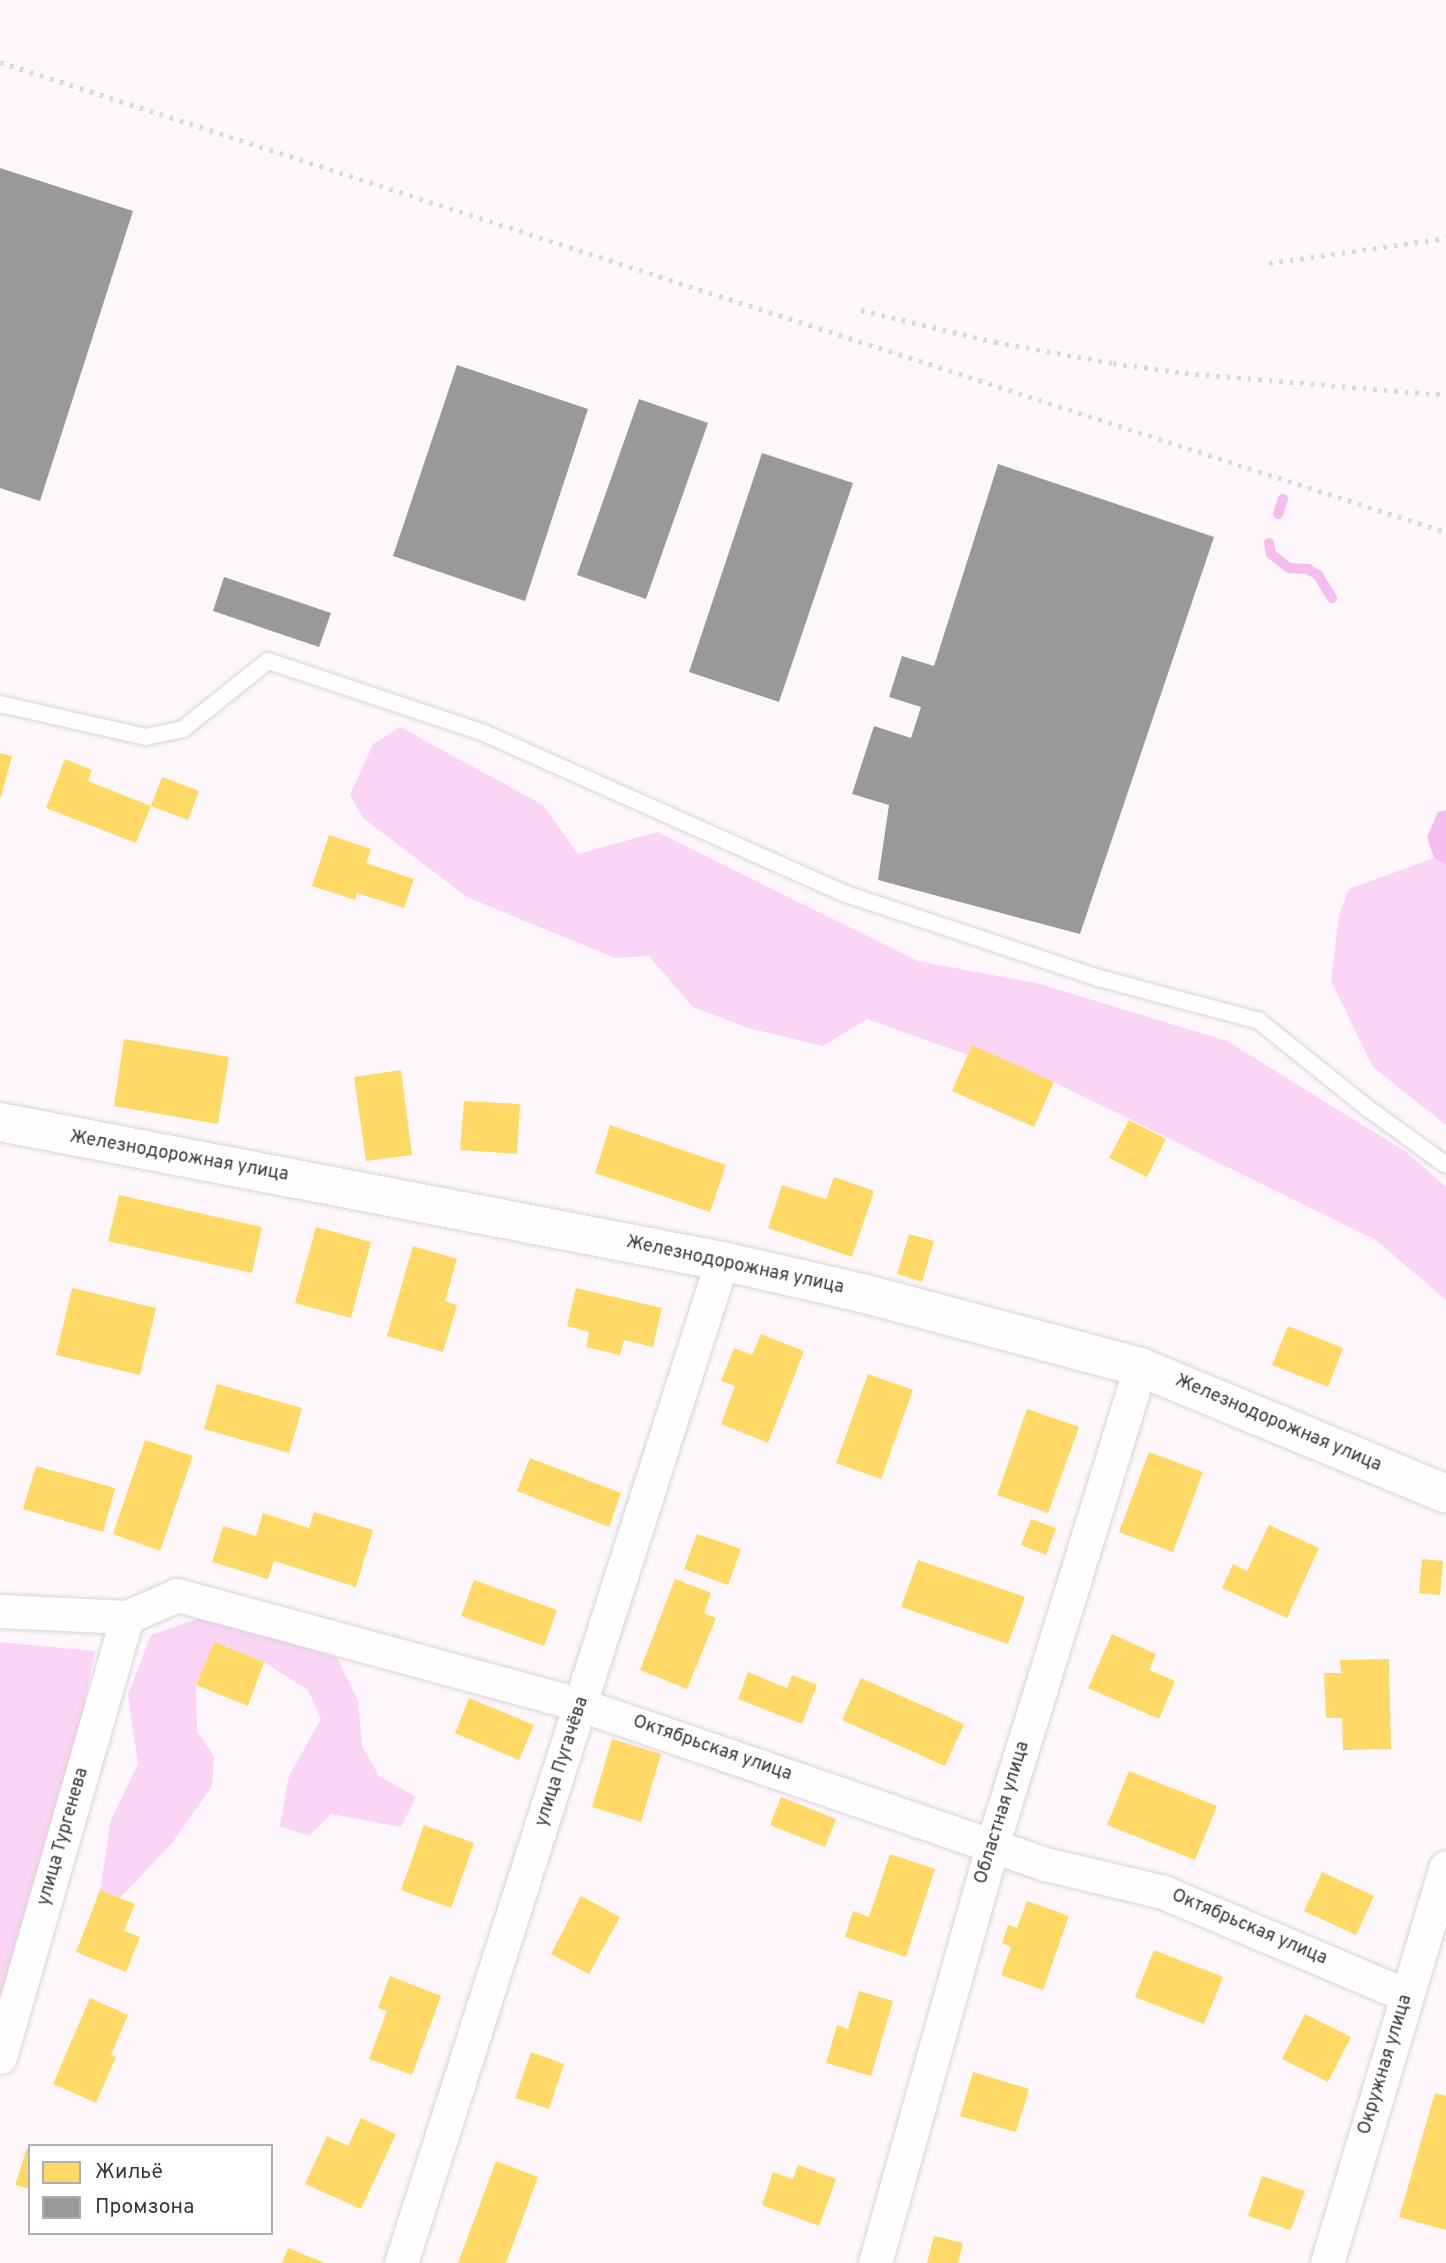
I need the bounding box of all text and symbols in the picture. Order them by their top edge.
street label: Железнодорожная улица [68,1127,290,1187]
street label: Железнодорожная улица [624,1232,846,1300]
street label: Железнодорожная улица [1172,1371,1384,1477]
street label: улица Пугачёва [532,1694,594,1830]
street label: Октябрьская улица [630,1712,794,1786]
street label: Областная улица [971,1739,1035,1887]
street label: улица Тургенева [34,1765,94,1909]
street label: Октябрьская улица [1168,1885,1330,1971]
street label: Окружная улица [1354,1992,1418,2138]
legend [28,2144,273,2235]
text: Жильё [95,2159,163,2186]
text: Промзона [95,2194,194,2221]

